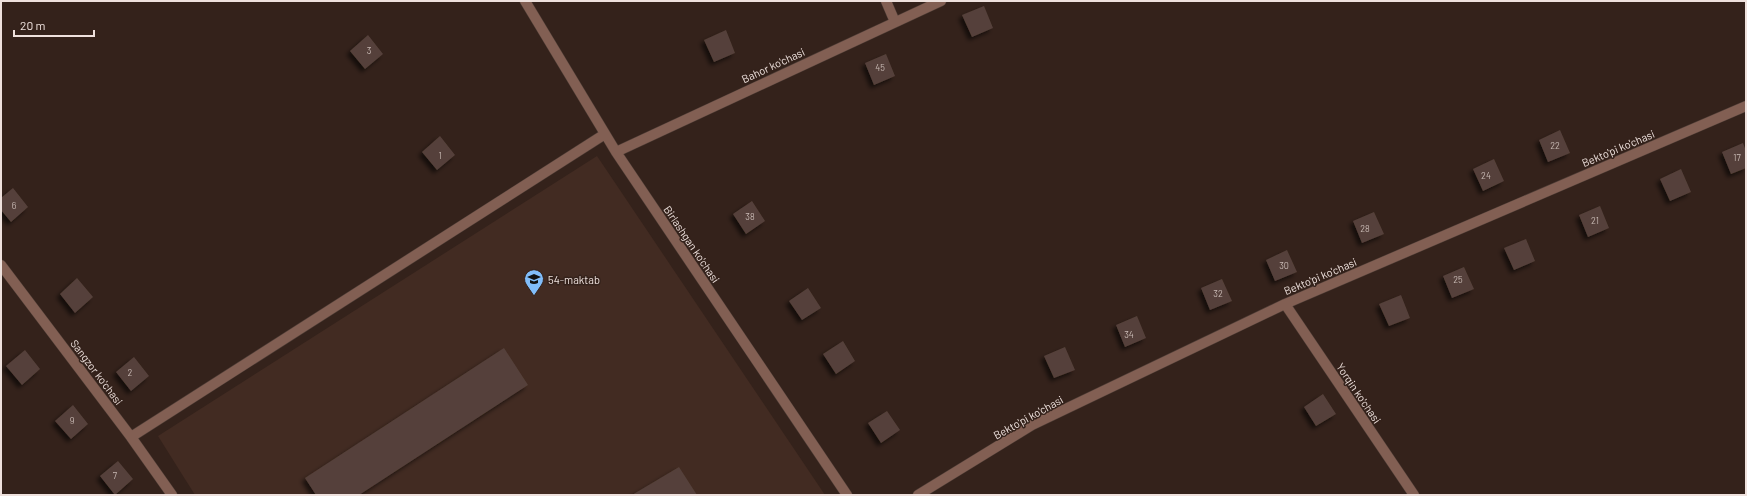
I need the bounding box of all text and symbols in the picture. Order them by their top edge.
scale bar [14,12,94,38]
text: 20 m [20,18,46,32]
house number: 3 [367,45,372,56]
street label: Bahor ko'chasi [739,45,807,85]
house number: 45 [875,62,885,73]
street label: Bekto'pi ko'chasi [1580,127,1656,169]
house number: 22 [1550,140,1560,151]
house number: 1 [438,150,442,161]
house number: 17 [1733,152,1741,163]
house number: 24 [1481,170,1491,181]
house number: 6 [12,200,17,211]
street label: Birlashgan ko'chasi [661,203,723,285]
house number: 38 [745,211,755,222]
house number: 21 [1591,215,1599,226]
house number: 28 [1360,223,1370,234]
street label: Bekto'pi ko'chasi [1282,255,1358,297]
house number: 30 [1279,260,1289,271]
school or university icon: 54-maktab [523,268,545,296]
place label: 54-maktab [548,273,600,286]
house number: 25 [1453,274,1463,285]
house number: 32 [1213,288,1223,299]
house number: 34 [1124,329,1134,340]
street label: Sangzor ko'chasi [68,337,126,407]
street label: Yorqin ko'chasi [1334,360,1384,426]
house number: 2 [128,367,133,378]
street label: Bekto'pi ko'chasi [991,392,1065,442]
house number: 9 [70,415,75,426]
house number: 7 [113,470,118,481]

